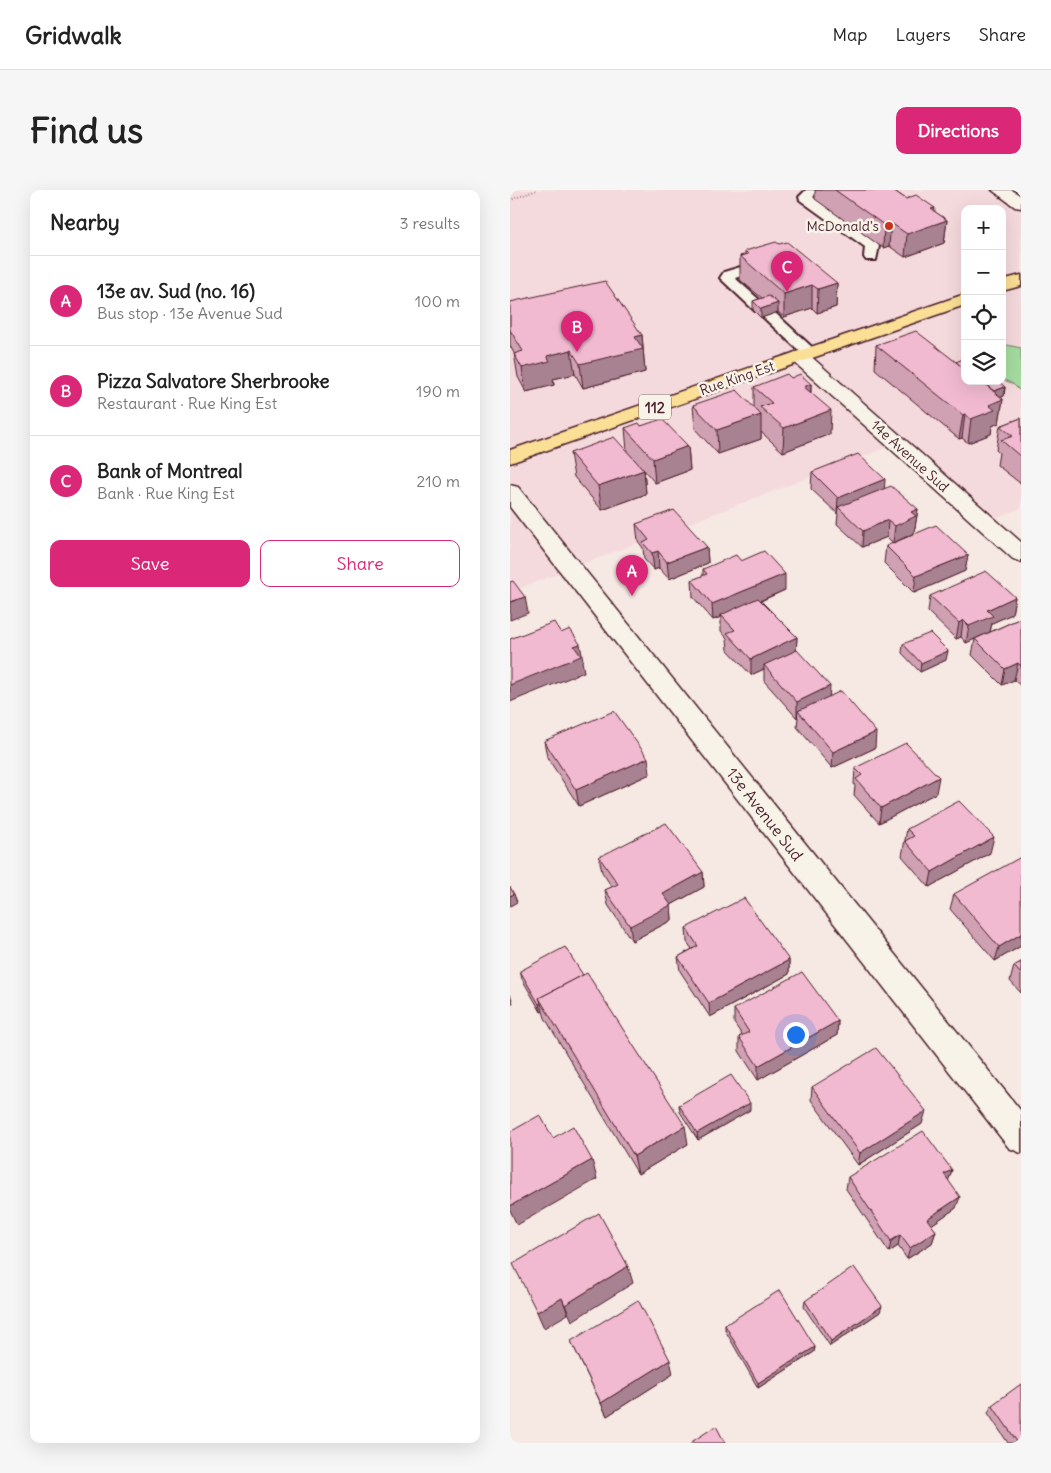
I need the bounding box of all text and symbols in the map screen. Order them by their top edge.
text: Gridwalk [25,20,122,50]
text: Map [832,23,867,46]
text: Layers [895,23,951,46]
text: Share [979,23,1026,46]
button: Directions [896,107,1021,154]
text: Find us [30,108,143,152]
map controls [961,205,1006,385]
button: + [961,205,1006,250]
text: Nearby [50,209,120,236]
text: 3 results [400,213,460,233]
place label: McDonald's [806,217,879,235]
marker: McDonald's [883,220,895,232]
button: − [961,250,1006,295]
pin: C [771,251,803,292]
text: 13e av. Sud (no. 16) [97,279,255,303]
text: A [61,291,71,311]
text: 100 m [415,291,460,311]
button: locate [961,295,1006,340]
text: Bus stop · 13e Avenue Sud [97,303,283,323]
pin: B [561,311,593,352]
button: layers [961,340,1006,385]
street label: Rue King Est [697,357,777,399]
text: Pizza Salvatore Sherbrooke [97,369,329,393]
text: B [61,381,71,401]
text: 190 m [416,381,460,401]
text: Restaurant · Rue King Est [97,393,277,413]
road number: 112 [639,394,671,420]
street label: 14e Avenue Sud [867,416,953,496]
text: Bank of Montreal [97,459,243,483]
text: C [61,471,71,491]
text: 210 m [417,471,460,491]
text: Bank · Rue King Est [97,483,235,503]
button: Save [50,540,250,587]
button: Share [260,540,460,587]
pin: A [616,555,648,596]
street label: 13e Avenue Sud [722,763,808,865]
your location [783,1022,809,1048]

